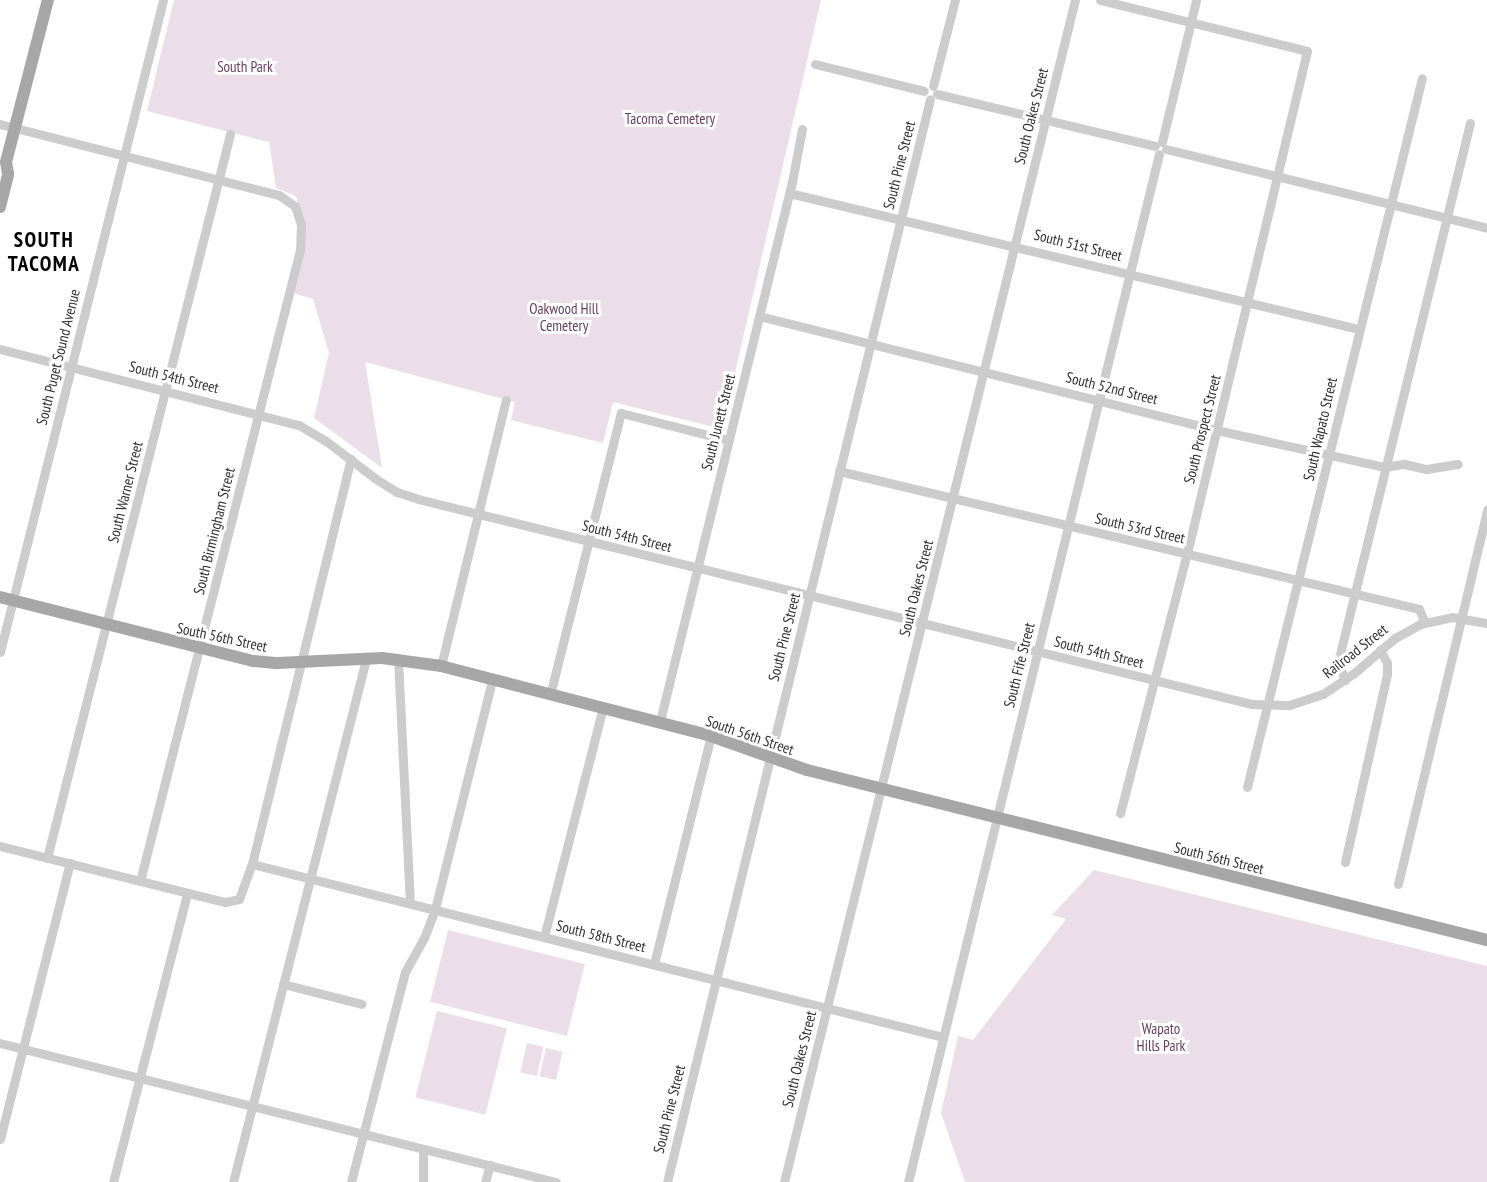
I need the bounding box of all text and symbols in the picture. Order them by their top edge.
park label: South Park [217,58,273,76]
street label: South Oakes Street [1010,66,1052,166]
park label: Tacoma Cemetery [625,110,715,128]
street label: South Pine Street [879,119,919,211]
street label: South 51st Street [1032,225,1124,265]
district label: SOUTH TACOMA [8,227,80,277]
street label: South Puget Sound Avenue [32,287,84,427]
park label: Oakwood Hill Cemetery [529,299,599,334]
street label: South 54th Street [127,357,221,397]
street label: South 52nd Street [1064,368,1160,408]
street label: South Junett Street [697,372,739,472]
street label: South Prospect Street [1180,373,1224,485]
street label: South Wapato Street [1299,375,1341,483]
street label: South Warner Street [104,439,146,545]
street label: South Birmingham Street [189,466,239,596]
street label: South 53rd Street [1093,509,1187,547]
street label: South 54th Street [580,516,674,556]
street label: South Oakes Street [895,538,937,638]
street label: South Pine Street [764,591,804,683]
street label: South 56th Street [175,619,269,655]
street label: Railroad Street [1319,620,1391,682]
street label: South Fife Street [1000,621,1038,709]
street label: South 54th Street [1052,632,1146,672]
street label: South 56th Street [704,712,796,758]
street label: South 56th Street [1172,838,1266,878]
street label: South 58th Street [554,916,648,956]
street label: South Oakes Street [778,1009,820,1109]
park label: Wapato Hills Park [1137,1019,1185,1054]
street label: South Pine Street [649,1063,689,1155]

